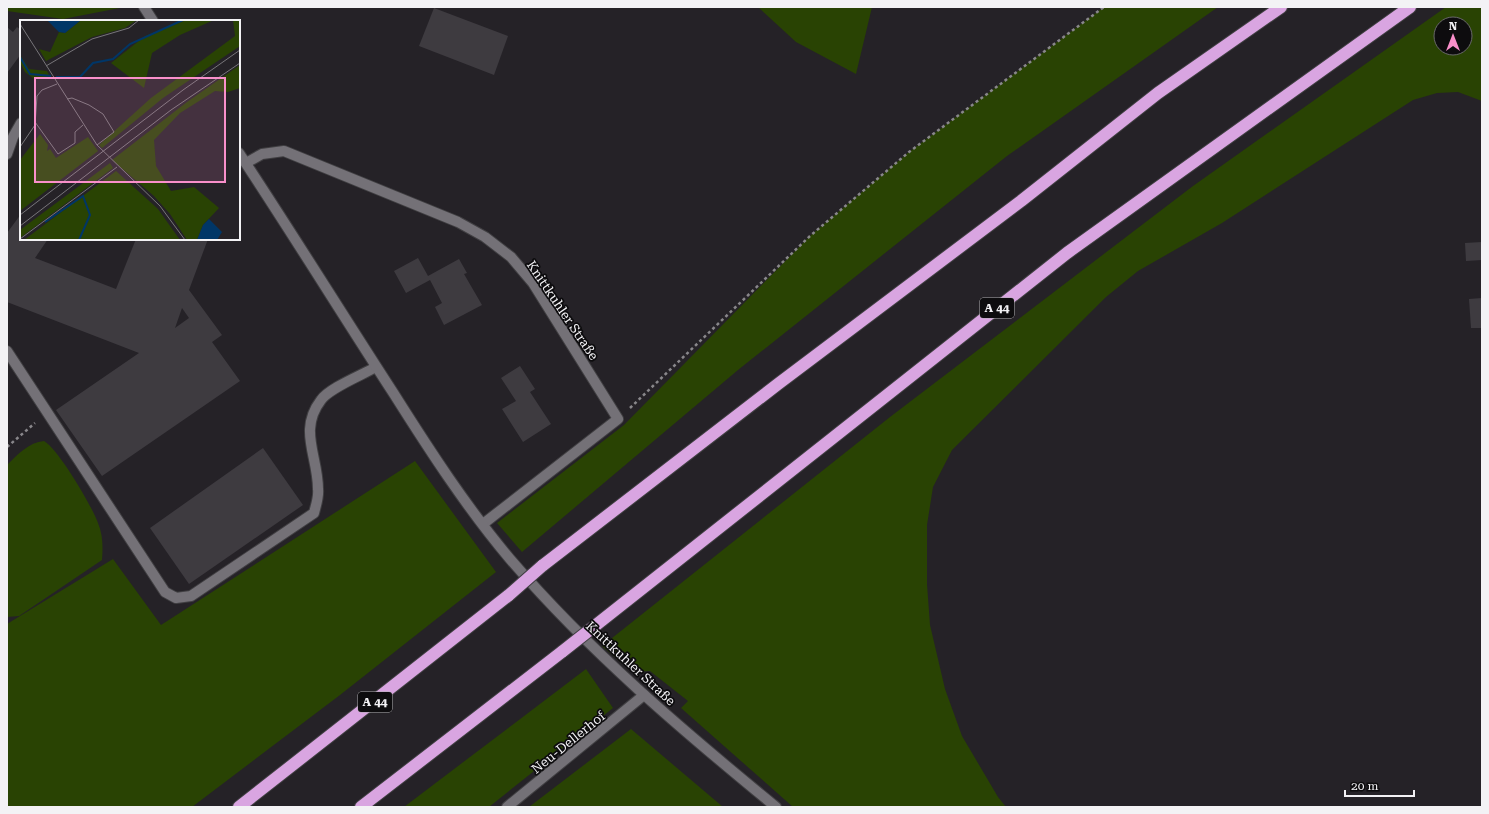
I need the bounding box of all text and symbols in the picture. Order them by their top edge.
north arrow [1433,16,1473,56]
inset map [20,20,240,240]
text: N [1449,20,1458,33]
street label: Knittkuhler Straße [524,258,601,363]
road number: A 44 [980,298,1014,318]
street label: Knittkuhler Straße [583,618,678,709]
road number: A 44 [358,692,392,712]
street label: Neu-Dellerhof [529,708,609,777]
scale bar [1345,772,1414,798]
text: 20 m [1351,779,1378,793]

